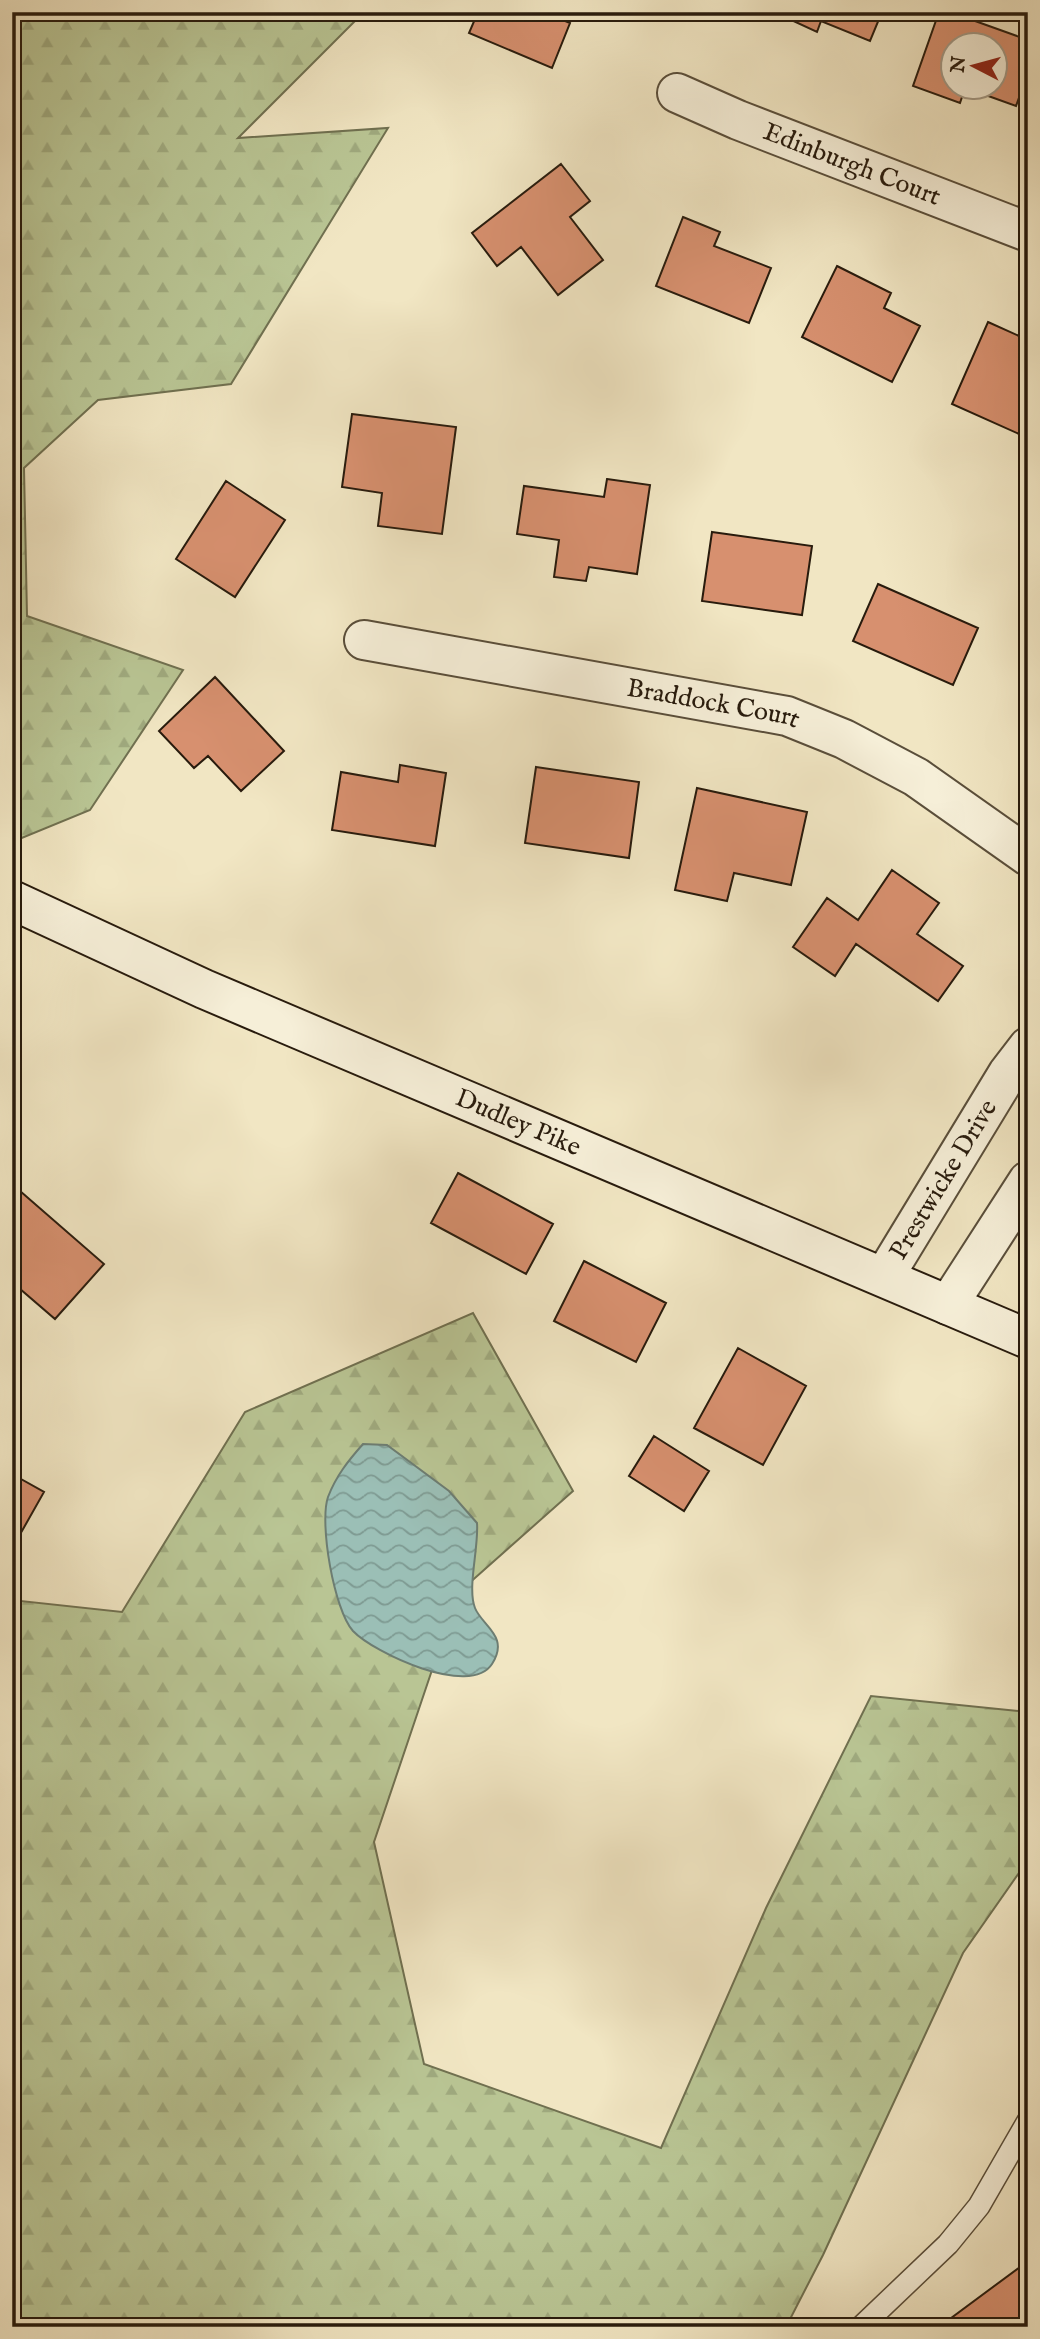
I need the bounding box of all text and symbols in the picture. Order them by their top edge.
north arrow [939,32,1009,102]
text: N [946,54,972,75]
street label: Edinburgh Court [759,115,946,213]
street label: Braddock Court [624,671,805,736]
street label: Dudley Pike [450,1081,586,1164]
street label: Prestwicke Drive [882,1093,1005,1266]

